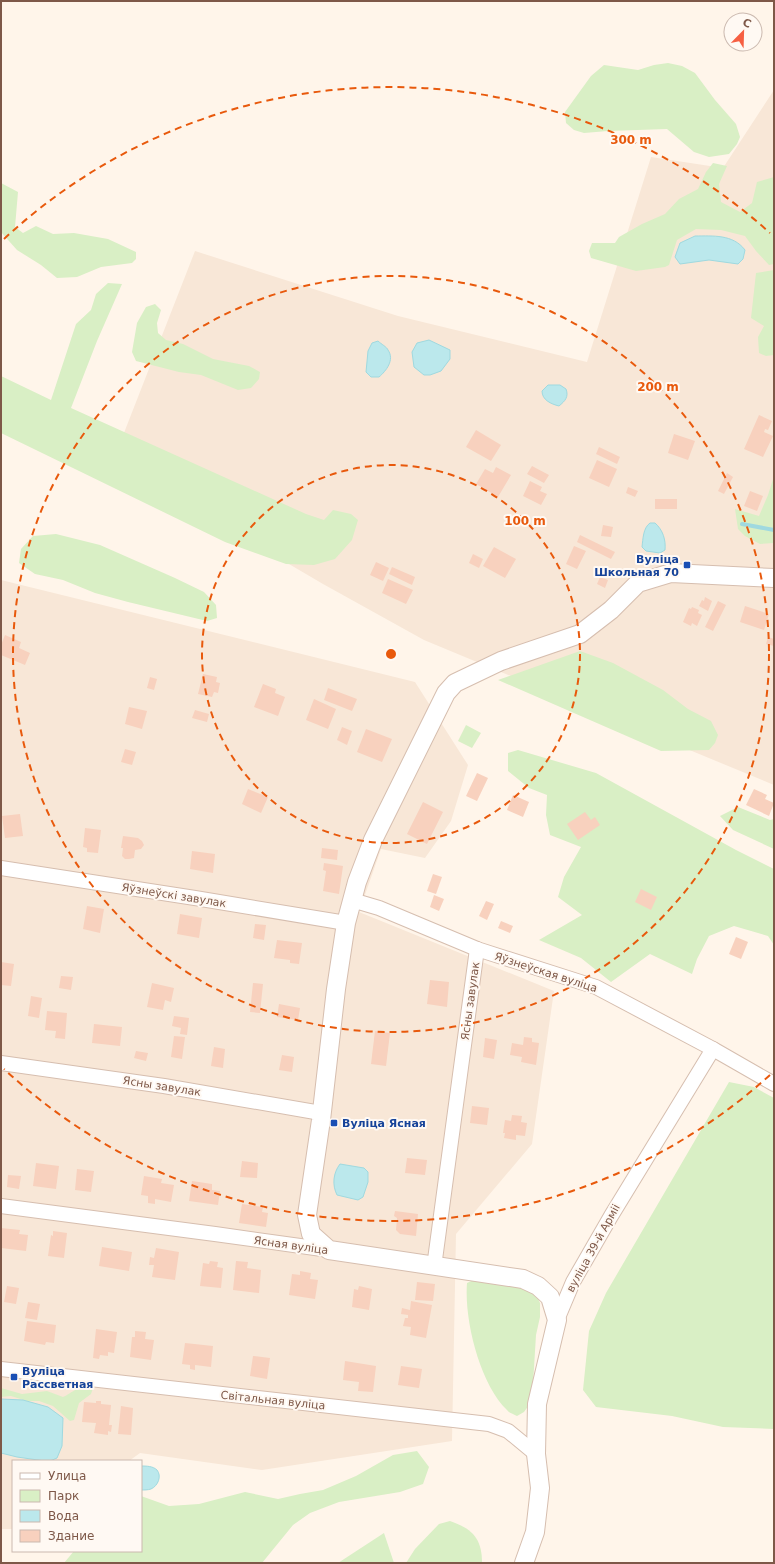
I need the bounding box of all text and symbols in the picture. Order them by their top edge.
north arrow [723,12,763,52]
text: С [740,16,753,31]
text: 300 m [610,133,652,147]
text: 200 m [637,380,679,394]
text: 100 m [504,514,546,528]
place label: Вуліца Школьная 70 [594,553,679,579]
marker: Вуліца Школьная 70 [682,560,692,570]
centre of rings [384,647,398,661]
street label: Яўзнеўскі завулак [121,881,227,910]
street label: Яўзнеўская вуліца [493,950,599,995]
street label: Ясны завулак [459,961,482,1041]
street label: Ясны завулак [122,1074,202,1099]
place label: Вуліца Ясная [342,1117,426,1130]
marker: Вуліца Ясная [329,1118,339,1128]
street label: вуліца 39-й Арміі [564,1202,623,1294]
street label: Ясная вуліца [253,1234,329,1257]
place label: Вуліца Рассветная [22,1365,93,1391]
marker: Вуліца Рассветная [9,1372,19,1382]
street label: Світальная вуліца [220,1389,326,1412]
legend [12,1460,142,1552]
text: Улица [48,1469,86,1483]
text: Парк [48,1489,79,1503]
text: Вода [48,1509,79,1523]
text: Здание [48,1529,94,1543]

